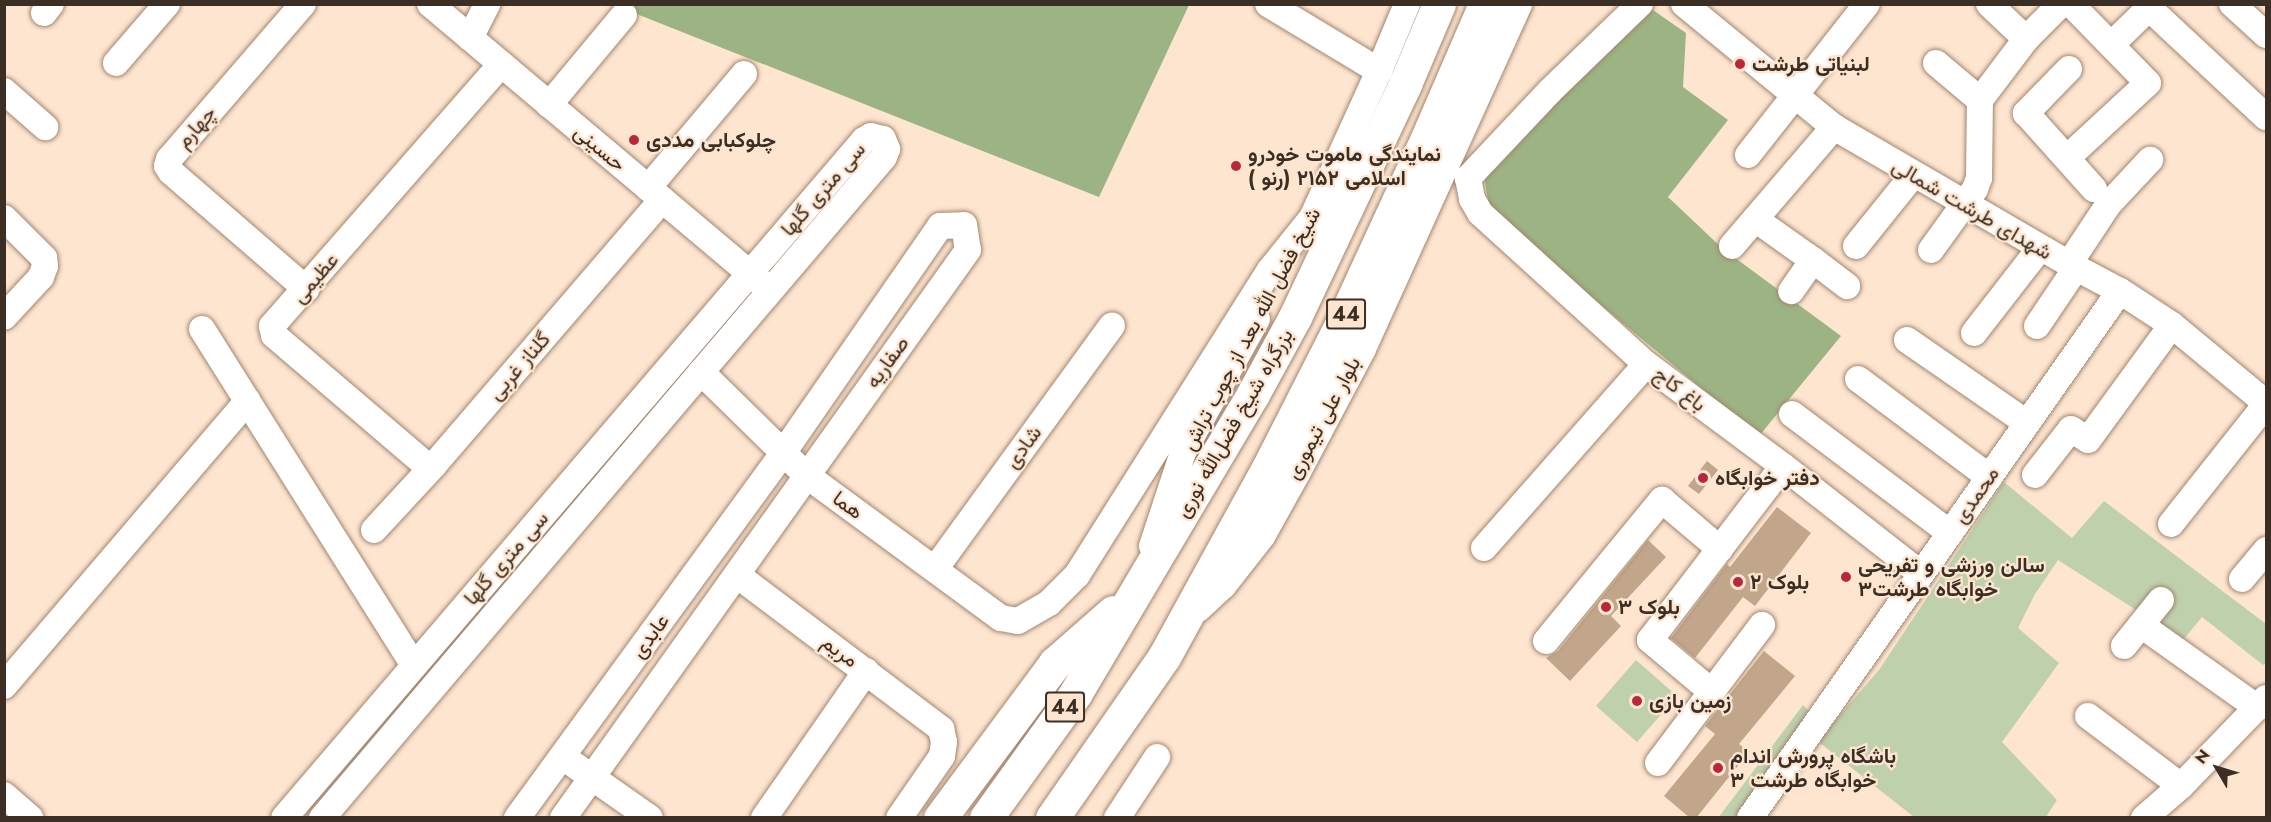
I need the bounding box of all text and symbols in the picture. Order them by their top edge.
place label: لبنیاتی طرشت [1752,51,1870,77]
marker: لبنیاتی طرشت [1733,57,1747,71]
street label: چهارم [171,101,221,153]
street label: حسینی [569,119,631,177]
place label: چلوکبابی مددی [646,127,776,153]
marker: چلوکبابی مددی [627,133,641,147]
street label: سی متری گلها [775,137,871,241]
place label: نمایندگی ماموت خودرو ( رنو) اسلامی ۲۱۵۲ [1248,141,1441,191]
street label: شهدای طرشت شمالی [1888,153,2056,265]
marker: نمایندگی ماموت خودرو ( رنو) اسلامی ۲۱۵۲ [1229,159,1243,173]
street label: شیخ فضل الله بعد از چوب تراش [1176,203,1326,455]
street label: عظیمی [286,248,344,308]
road number: 44 [1325,297,1367,331]
street label: بزرگراه شیخ فضل‌الله نوری [1170,324,1298,522]
street label: گلناز غربی [482,327,556,405]
street label: صفاریه [860,331,914,393]
street label: بلوار علی تیموری [1280,352,1366,484]
street label: باغ کاج [1649,361,1711,417]
street label: شادی [999,421,1047,473]
street label: محمدی [1947,462,2005,528]
place label: دفتر خوابگاه [1715,465,1820,491]
marker: دفتر خوابگاه [1696,471,1710,485]
street label: هما [828,485,868,525]
street label: سی متری گلها [458,506,554,610]
place label: سالن ورزشی و تفریحی خوابگاه طرشت۳ [1858,552,2045,602]
place label: بلوک ۲ [1750,569,1809,595]
marker: سالن ورزشی و تفریحی خوابگاه طرشت۳ [1839,570,1853,584]
marker: بلوک ۲ [1731,575,1745,589]
place label: بلوک ۳ [1618,594,1680,620]
marker: بلوک ۳ [1599,600,1613,614]
street label: عابدی [626,609,674,663]
street label: مریم [817,629,863,673]
place label: زمین بازی [1649,688,1731,714]
road number: 44 [1044,690,1086,724]
marker: زمین بازی [1630,694,1644,708]
north arrow [2187,738,2247,798]
place label: باشگاه پرورش اندام خوابگاه طرشت ۳ [1730,743,1896,793]
text: N [2189,745,2215,769]
marker: باشگاه پرورش اندام خوابگاه طرشت ۳ [1711,761,1725,775]

